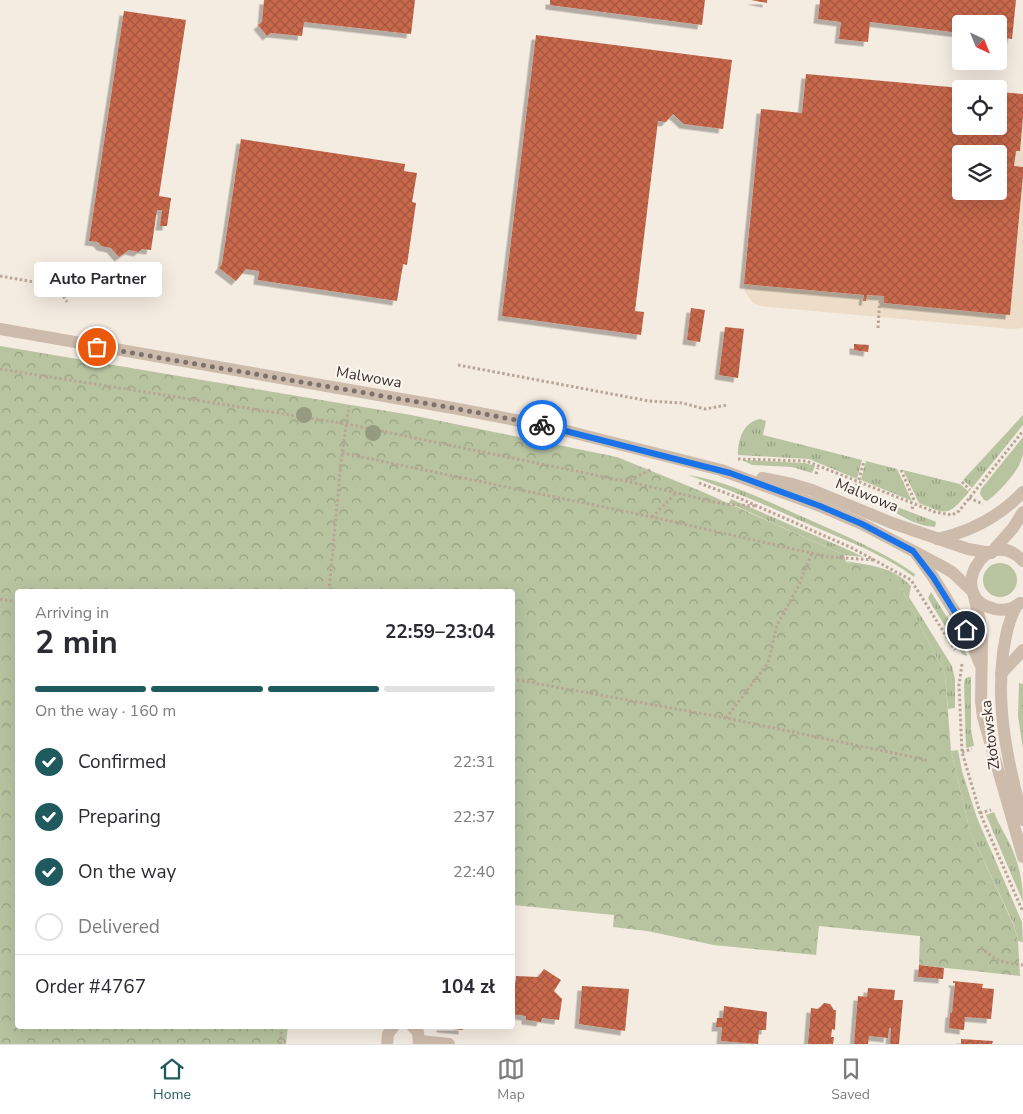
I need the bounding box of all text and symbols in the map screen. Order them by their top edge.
north arrow [952,15,1008,70]
map controls [952,15,1007,200]
button: locate [952,80,1007,135]
button: layers [952,145,1007,200]
callout: Auto Partner [33,262,161,297]
text: Auto Partner [50,268,146,290]
pin [76,326,118,368]
icon: bag [83,333,111,361]
street label: Malwowa [335,361,403,393]
courier [517,400,567,450]
icon: bike [528,411,556,439]
street label: Malwowa [833,473,901,517]
text: Arriving in [35,602,109,624]
pin [945,609,987,651]
icon: home [952,616,980,644]
text: 22:59–23:04 [385,619,495,645]
text: 2 min [35,621,118,664]
street label: Złotowska [976,699,1004,771]
text: On the way · 160 m [35,700,176,722]
icon: check [35,748,63,776]
text: Confirmed [78,749,166,775]
text: 22:31 [453,751,495,773]
icon: check [35,803,63,831]
text: Preparing [78,804,161,830]
text: 22:37 [453,806,495,828]
icon: check [35,858,63,886]
text: On the way [78,859,176,885]
text: 22:40 [453,861,495,883]
text: Delivered [78,914,160,940]
text: Order #4767 [35,974,146,1000]
text: 104 zł [441,974,495,1000]
tab: Home [153,1055,191,1104]
tab: Map [497,1055,525,1104]
tab: Saved [831,1055,870,1104]

